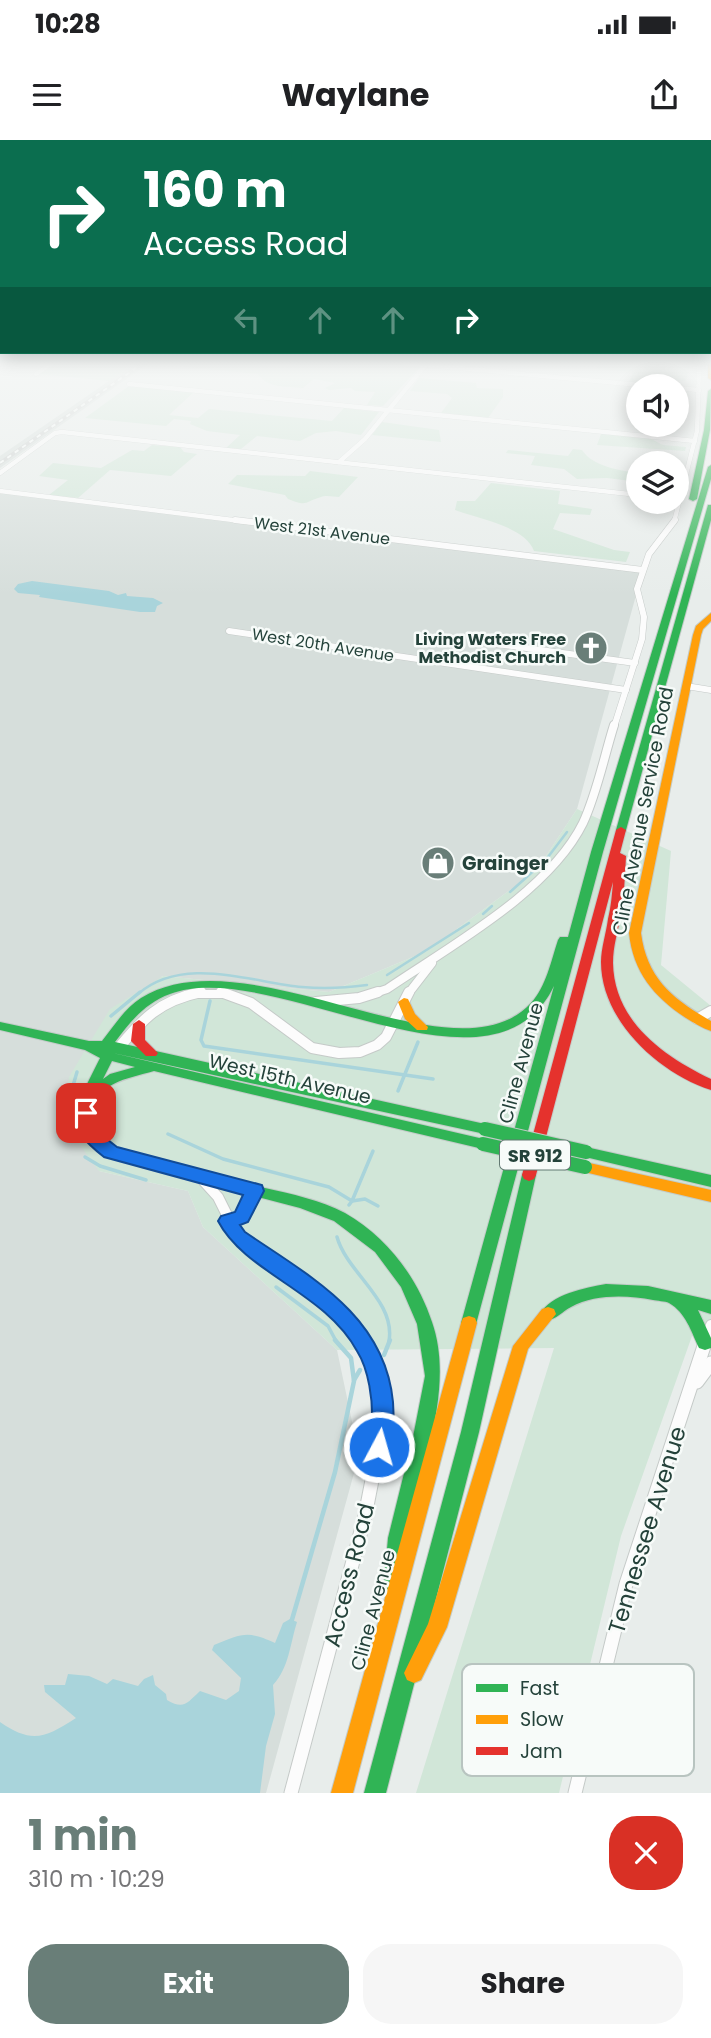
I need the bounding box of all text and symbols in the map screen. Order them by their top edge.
text: 10:28 [35,6,101,42]
text: Waylane [281,72,430,117]
icon: menu [28,76,66,114]
icon: share [645,76,683,114]
text: 160 m [143,156,287,224]
icon: right [28,168,119,259]
text: Access Road [143,221,348,266]
icon: left [228,301,266,339]
icon: ahead [301,301,339,339]
icon: ahead [374,301,412,339]
icon: right [447,301,485,339]
map controls [626,374,689,514]
button: sound [626,374,689,437]
button: layers [626,451,689,514]
street label: West 21st Avenue [253,511,391,551]
street label: West 20th Avenue [250,622,396,668]
place label: Living Waters Free Methodist Church [415,628,566,669]
church icon: Living Waters Free Methodist Church [572,629,610,667]
street label: Cline Avenue Service Road [606,684,680,938]
shop icon: Grainger [419,844,457,882]
place label: Grainger [462,850,549,877]
street label: Cline Avenue [492,999,550,1127]
street label: West 15th Avenue [206,1047,374,1111]
pin [56,1083,116,1143]
icon: arrive [67,1094,105,1132]
road number: SR 912 [500,1140,570,1170]
position arrow [342,1410,416,1484]
street label: Tennessee Avenue [600,1422,694,1638]
street label: Access Road [316,1500,382,1650]
street label: Cline Avenue [344,1546,402,1674]
legend [462,1664,694,1776]
text: Fast [520,1675,559,1702]
text: Slow [520,1706,564,1733]
text: Jam [520,1738,562,1765]
text: 1 min [28,1806,138,1865]
button: close [609,1816,683,1890]
text: 310 m · 10:29 [28,1863,165,1895]
button: Exit [28,1944,349,2024]
button: Share [363,1944,683,2024]

